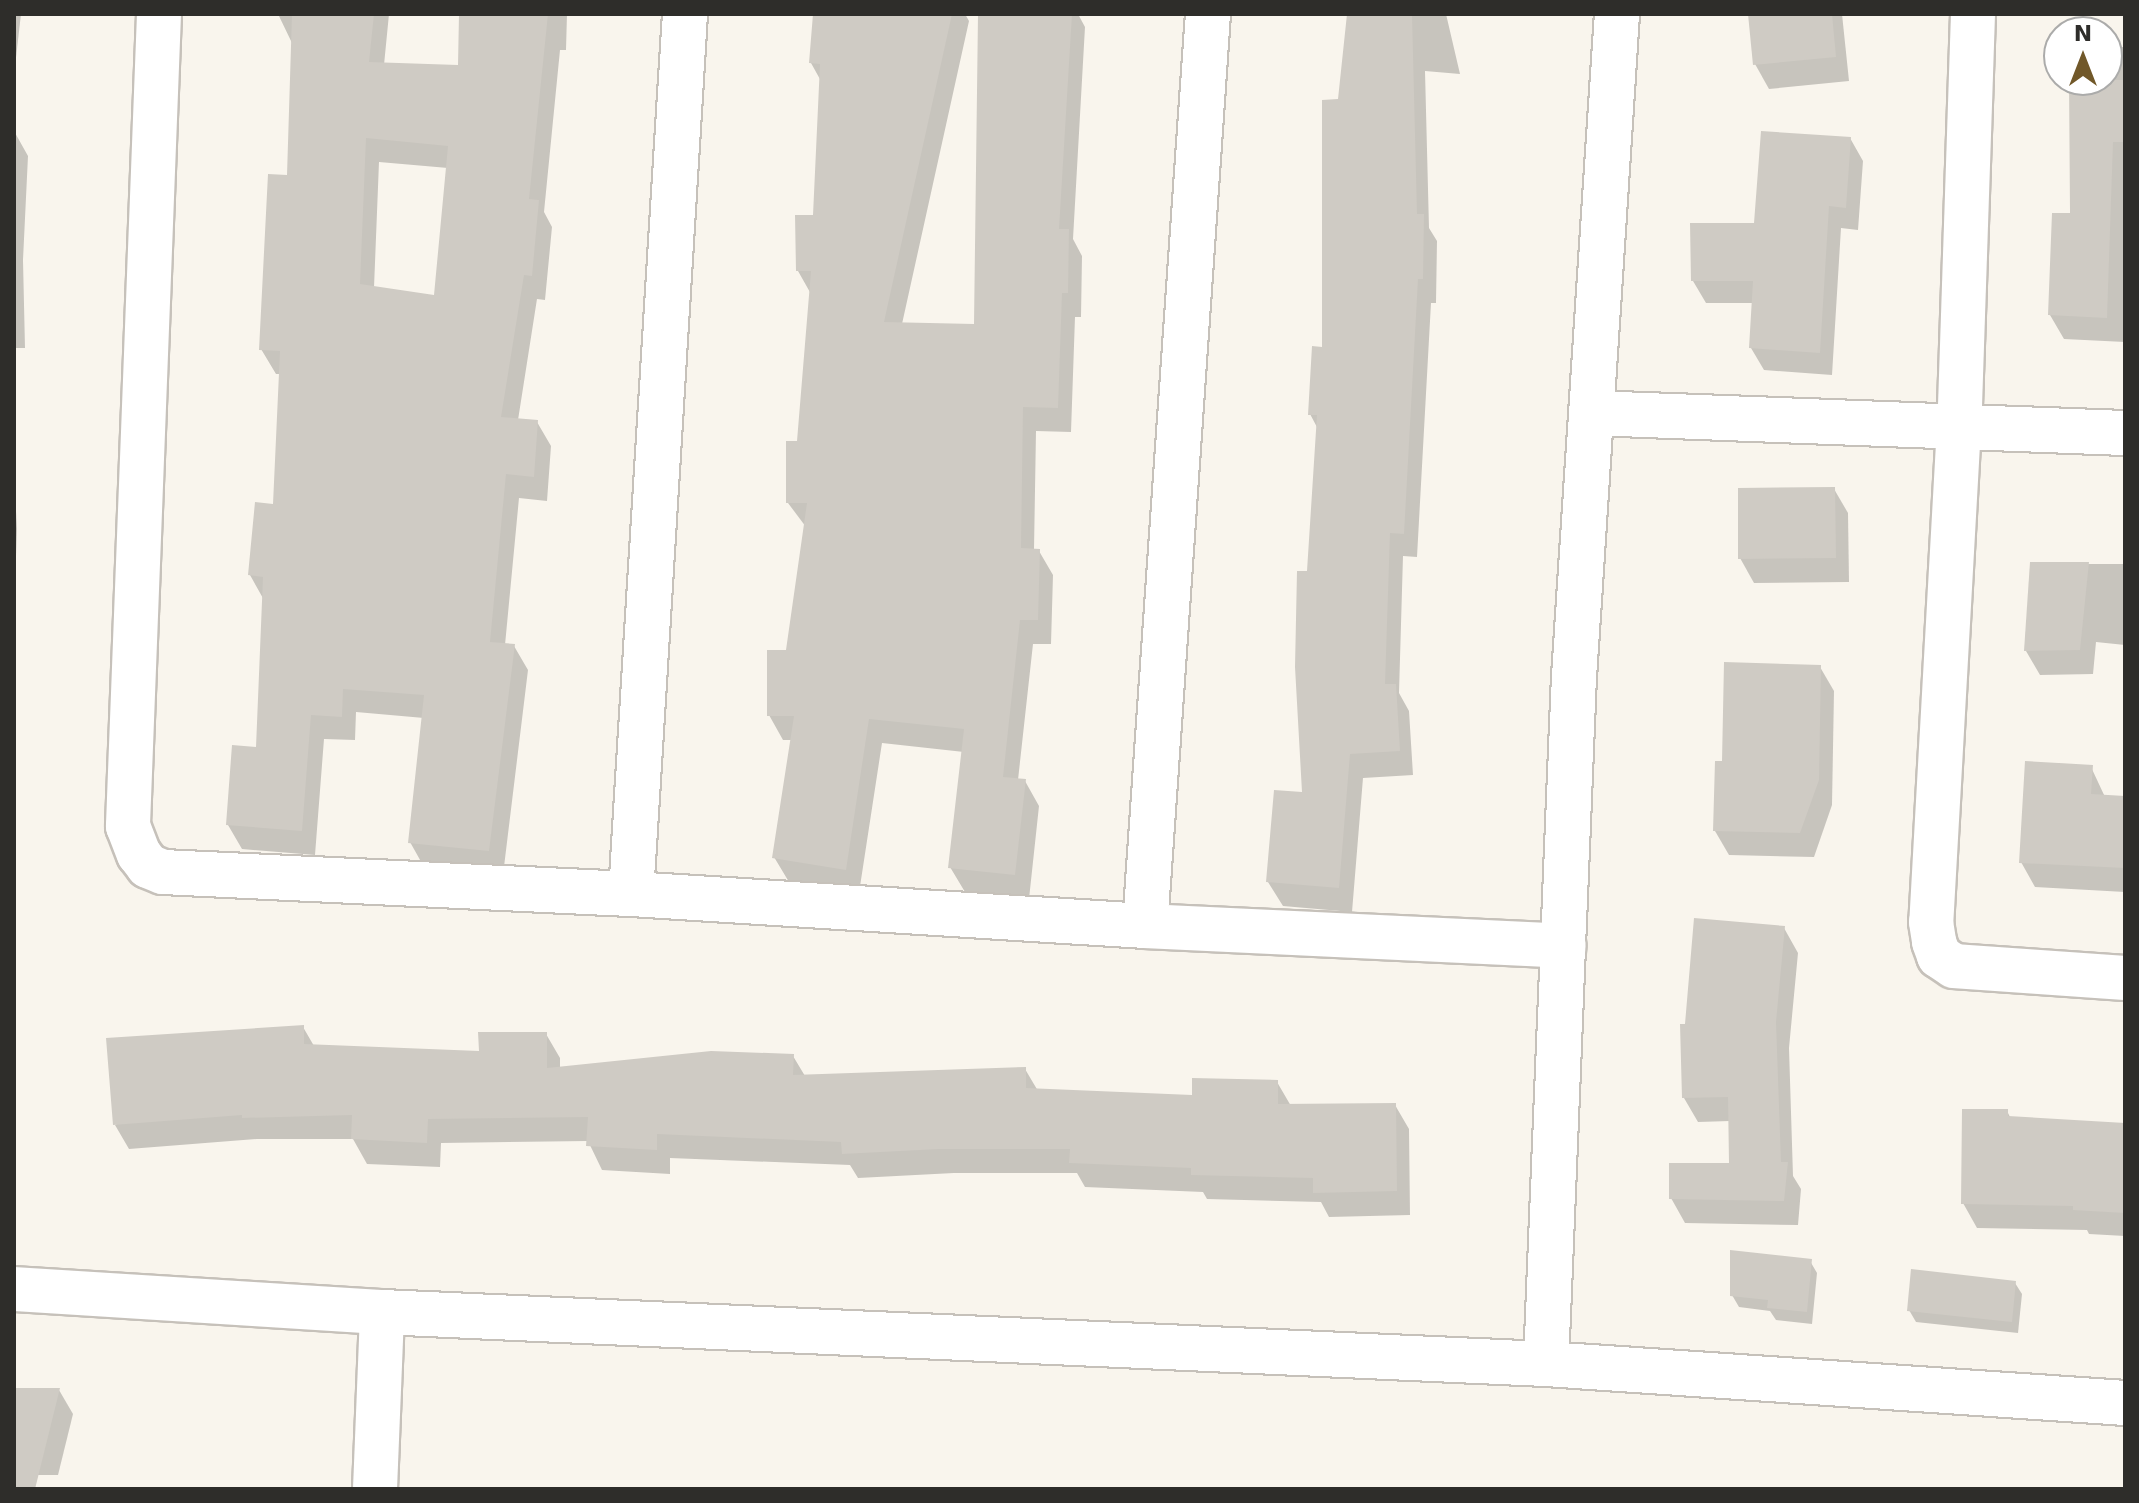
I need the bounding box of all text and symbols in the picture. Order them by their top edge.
north arrow [2043,16,2123,96]
text: N [2074,21,2092,46]

